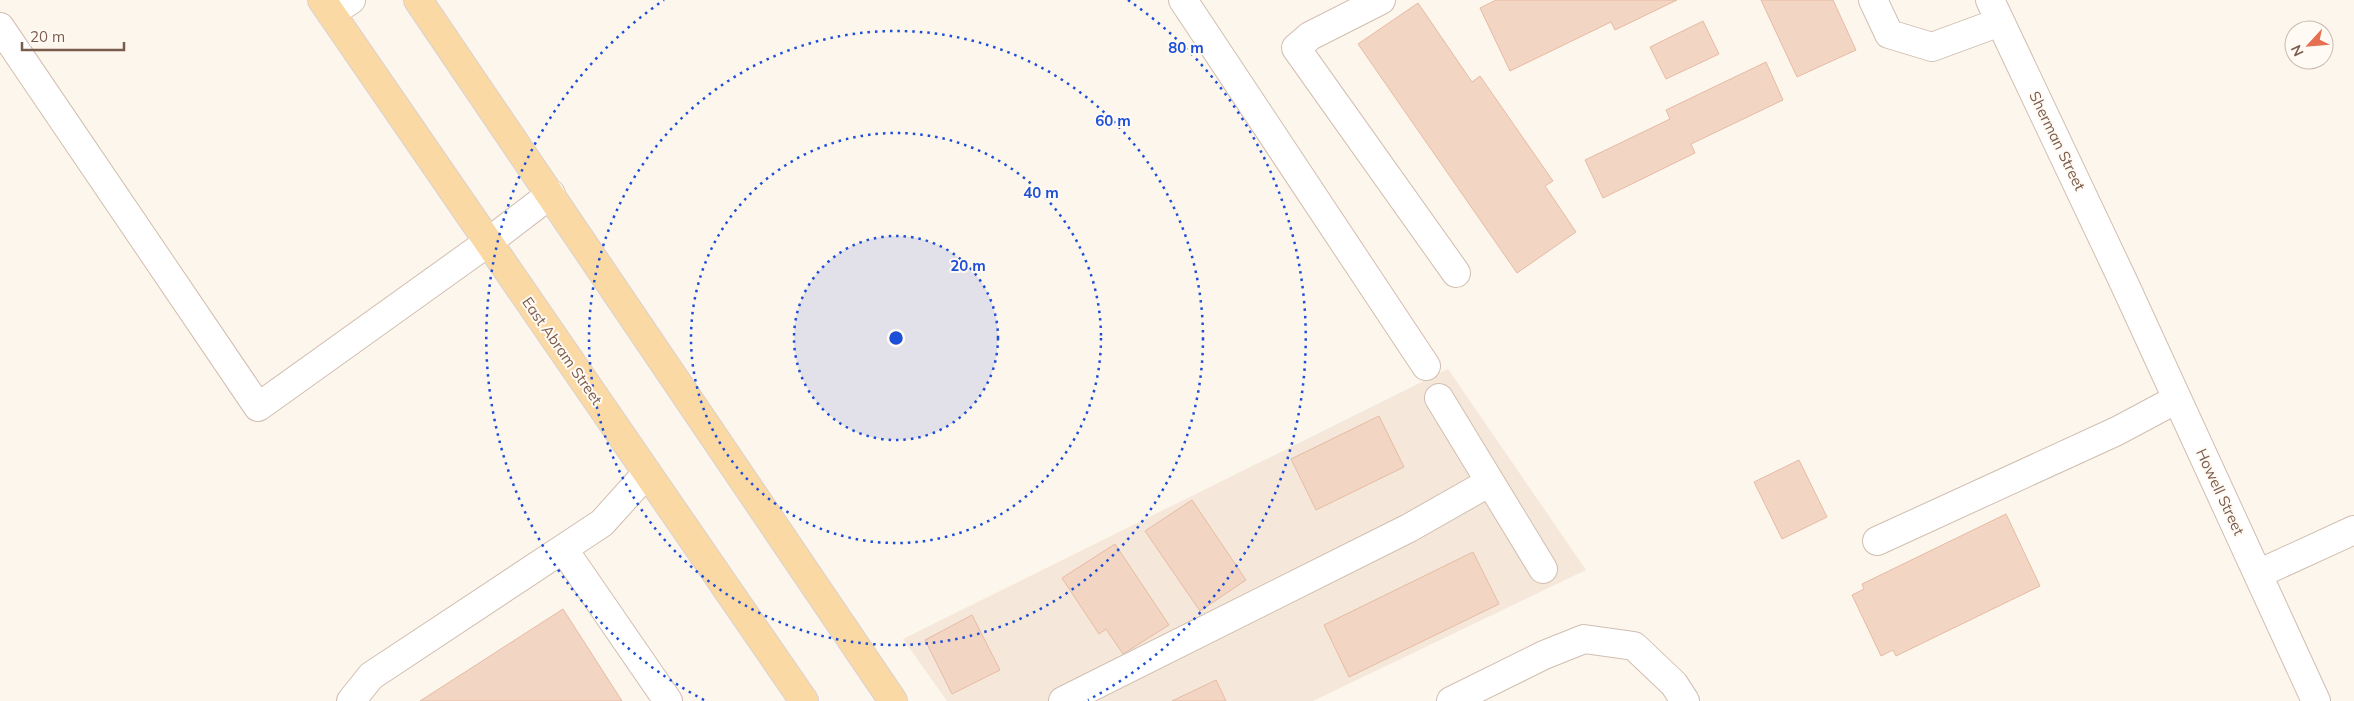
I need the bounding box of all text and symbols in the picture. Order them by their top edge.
scale bar [22,20,125,52]
north arrow [2284,20,2334,70]
text: 20 m [30,27,65,46]
text: 80 m [1168,38,1204,57]
text: N [2287,42,2308,59]
street label: Sherman Street [2025,88,2090,194]
text: 60 m [1095,111,1131,130]
text: 40 m [1023,183,1059,202]
text: 20 m [950,256,986,275]
street label: East Abram Street [518,293,607,408]
centre of rings [887,329,905,347]
street label: Howell Street [2192,445,2249,538]

